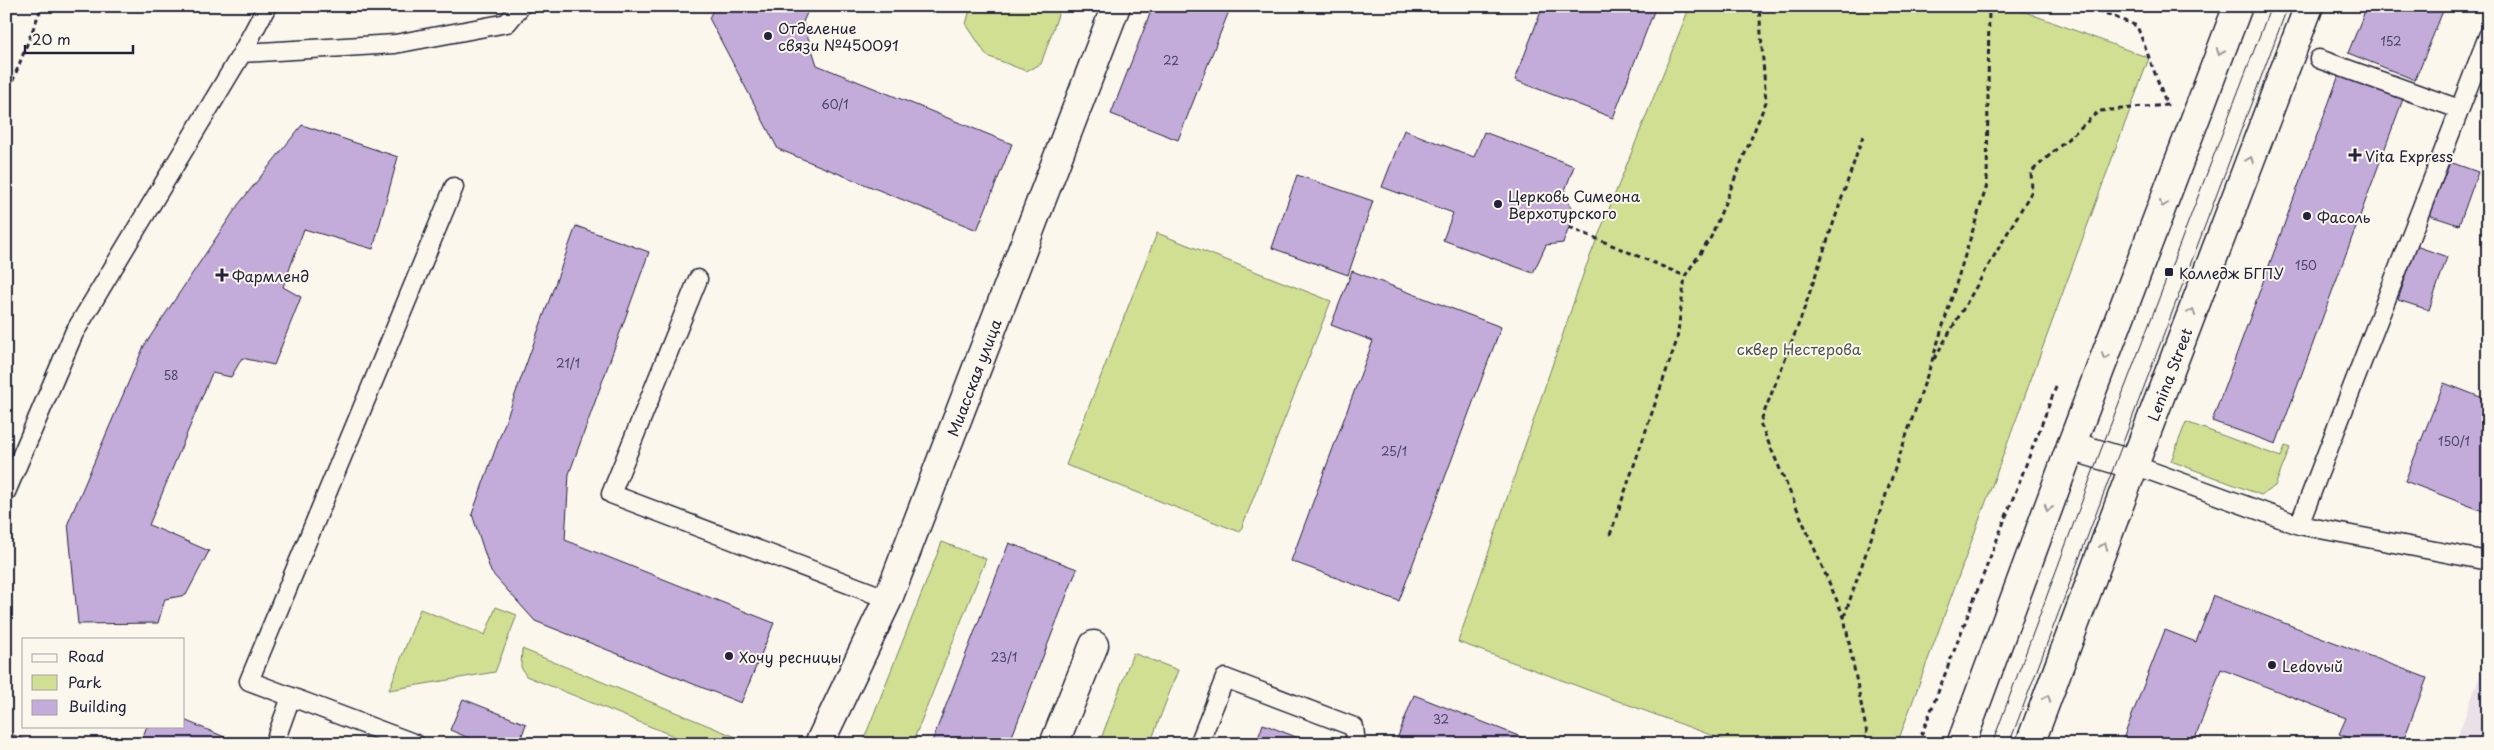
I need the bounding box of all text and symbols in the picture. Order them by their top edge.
place label: Отделение связи №450091 [778,16,899,56]
scale bar [25,22,132,54]
text: 20 m [32,27,71,50]
marker: Отделение связи №450091 [762,30,774,42]
house number: 152 [2380,32,2402,50]
one-way arrow [2216,47,2226,56]
house number: 22 [1163,51,1179,69]
house number: 60/1 [821,95,849,113]
place label: Vita Express [2365,144,2453,167]
marker: Vita Express [2349,149,2361,161]
one-way arrow [2244,156,2254,165]
place label: Церковь Симеона Верхотурского [1508,184,1641,224]
marker: Церковь Симеона Верхотурского [1492,198,1504,210]
one-way arrow [2159,199,2169,208]
place label: Фасоль [2317,205,2371,228]
marker: Фасоль [2301,210,2313,222]
house number: 150 [2295,256,2317,274]
place label: Колледж БГПУ [2179,261,2284,284]
place label: Фармленд [232,264,309,287]
marker: Колледж БГПУ [2163,266,2175,278]
marker: Фармленд [216,269,228,281]
one-way arrow [2186,308,2196,317]
street label: Миасская улица [940,315,1006,439]
street label: Lenina Street [2140,324,2197,424]
park label: сквер Нестерова [1737,337,1862,360]
one-way arrow [2101,351,2111,359]
house number: 21/1 [556,354,580,372]
house number: 58 [163,366,179,384]
house number: 150/1 [2438,432,2470,450]
house number: 25/1 [1381,442,1407,460]
one-way arrow [2044,503,2054,512]
one-way arrow [2098,542,2108,551]
legend [22,638,185,728]
text: Road [68,644,104,667]
place label: Хочу ресницы [739,645,841,668]
house number: 23/1 [991,648,1017,666]
marker: Хочу ресницы [723,650,735,662]
place label: Ledovый [2282,654,2343,677]
marker: Ledovый [2266,659,2278,671]
text: Park [68,670,102,693]
text: Building [68,694,127,717]
one-way arrow [2041,694,2051,703]
house number: 32 [1433,710,1449,728]

